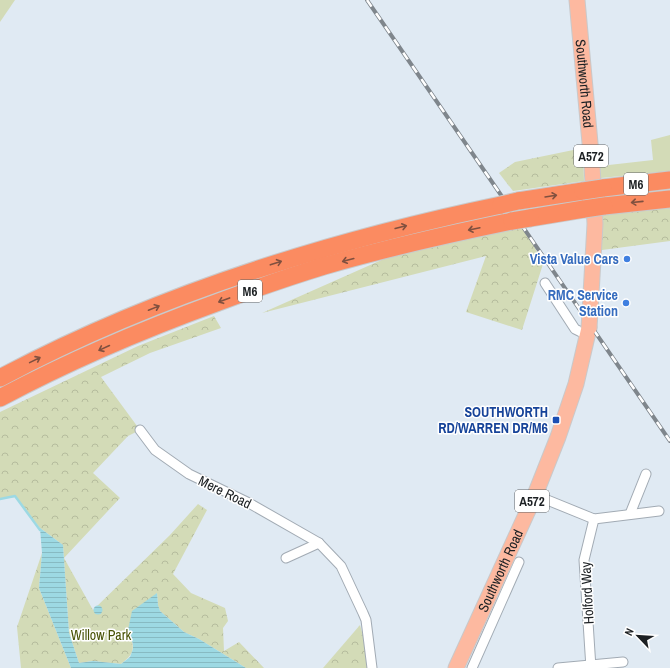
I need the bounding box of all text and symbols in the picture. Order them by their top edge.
street label: Southworth Road [572,39,598,129]
road number: A572 [574,145,608,167]
road number: M6 [624,173,648,195]
one-way arrow [544,192,557,200]
one-way arrow [631,199,644,206]
one-way arrow [394,223,407,230]
one-way arrow [468,226,481,234]
place label: Vista Value Cars [530,250,619,268]
marker: Vista Value Cars [622,254,632,264]
one-way arrow [342,257,355,264]
one-way arrow [269,259,282,266]
road number: M6 [238,280,262,302]
place label: RMC Service Station [548,286,618,320]
one-way arrow [219,297,231,305]
marker: RMC Service Station [621,298,631,308]
one-way arrow [147,303,159,311]
one-way arrow [98,345,110,352]
one-way arrow [29,356,41,363]
place label: SOUTHWORTH RD/WARREN DR/M6 [438,403,548,437]
marker: SOUTHWORTH RD/WARREN DR/M6 [551,415,561,425]
street label: Mere Road [196,471,254,513]
road number: A572 [515,490,549,512]
street label: Southworth Road [474,527,527,615]
street label: Holford Way [576,561,598,625]
north arrow [618,616,658,656]
park label: Willow Park [71,626,132,644]
text: N [621,626,637,638]

